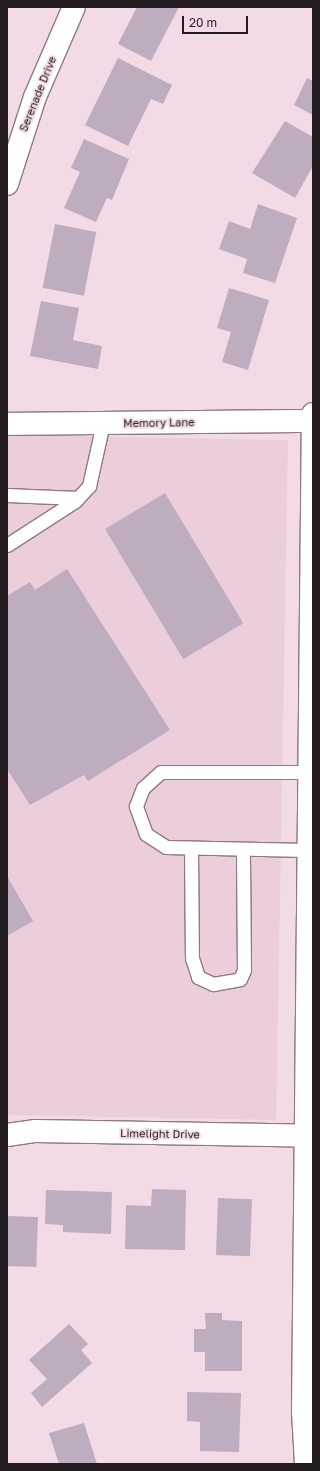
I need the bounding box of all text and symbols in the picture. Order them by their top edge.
scale bar [184,8,250,34]
text: 20 m [189,15,217,30]
street label: Serenade Drive [17,54,59,134]
street label: Memory Lane [123,416,195,430]
street label: Limelight Drive [120,1127,200,1141]

